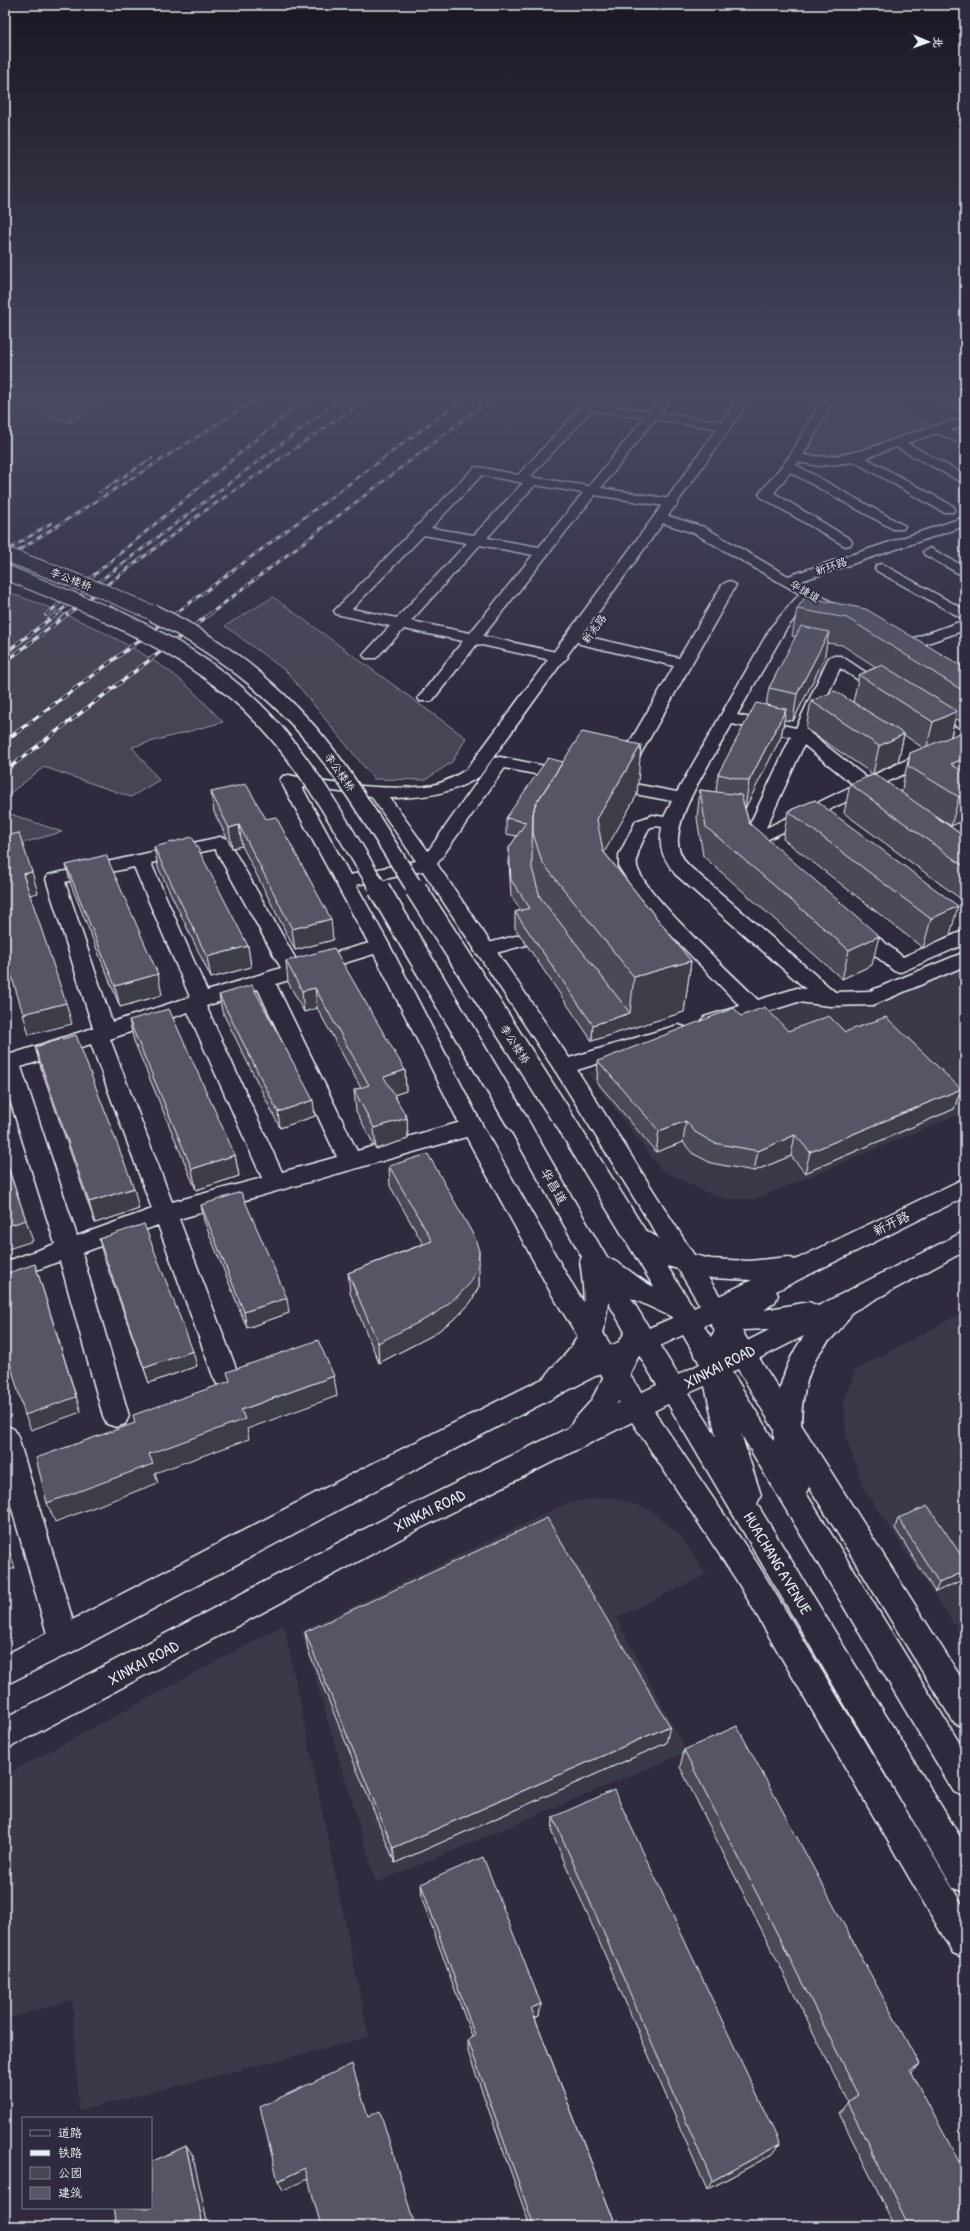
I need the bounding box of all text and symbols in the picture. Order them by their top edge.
north arrow [908,22,948,62]
text: 北 [931,37,945,48]
street label: 新环路 [813,554,849,578]
street label: 李公楼桥 [48,565,94,593]
street label: 华捷道 [787,577,823,605]
street label: 新兆路 [579,611,609,647]
street label: 李公楼桥 [322,750,358,794]
street label: 李公楼桥 [497,1022,533,1066]
street label: 华昌道 [536,1165,572,1207]
street label: 新开路 [870,1206,912,1240]
street label: XINKAI ROAD [680,1339,759,1393]
street label: XINKAI ROAD [390,1483,469,1537]
street label: HUACHANG AVENUE [739,1507,817,1619]
street label: XINKAI ROAD [104,1634,183,1690]
legend [22,2117,152,2209]
text: 道路 [58,2124,82,2141]
text: 铁路 [58,2144,82,2161]
text: 公园 [58,2164,82,2181]
text: 建筑 [58,2184,82,2201]

